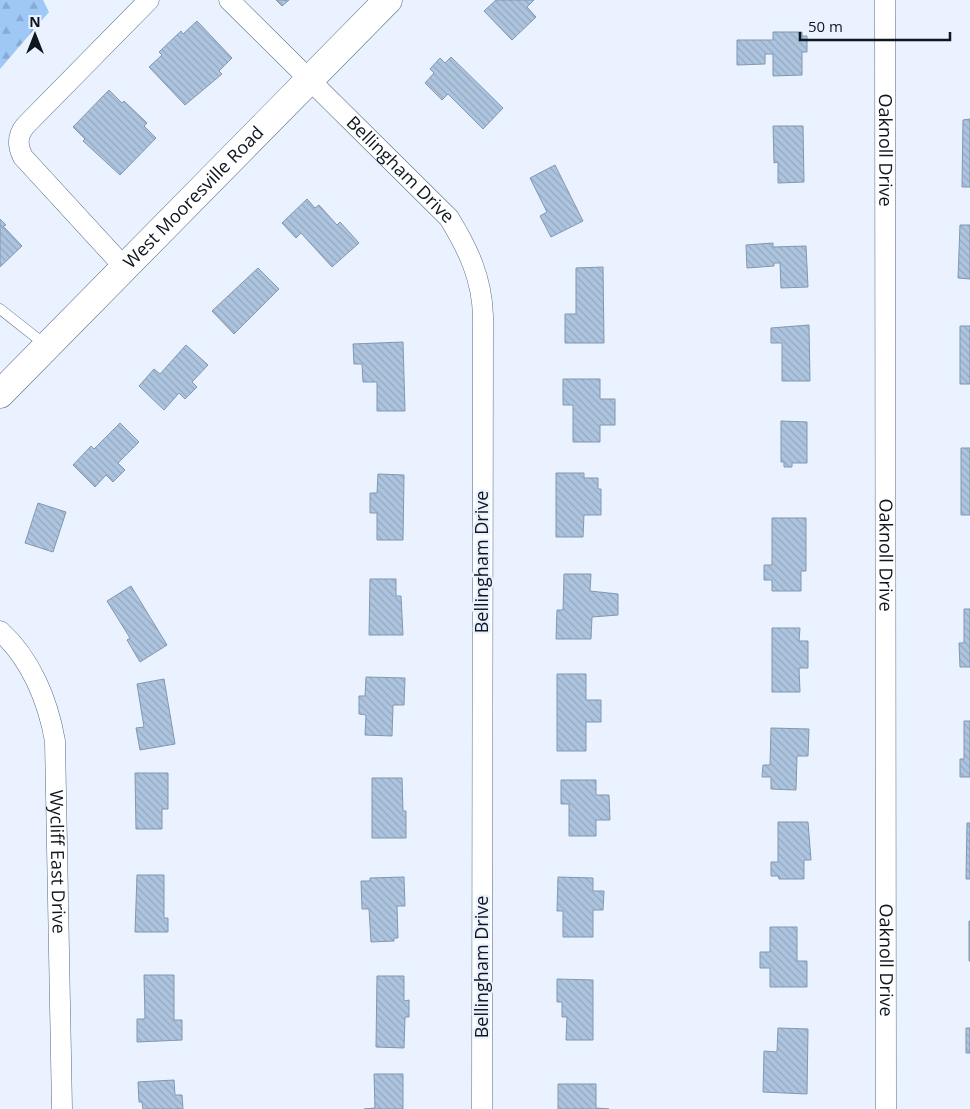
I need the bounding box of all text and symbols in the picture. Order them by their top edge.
north arrow [10,10,60,60]
scale bar [800,10,950,42]
text: N [29,12,41,31]
text: 50 m [808,16,843,36]
street label: Oaknoll Drive [874,93,898,207]
street label: Bellingham Drive [342,110,460,228]
street label: West Mooresville Road [117,120,268,273]
street label: Bellingham Drive [469,491,493,633]
street label: Oaknoll Drive [874,498,899,612]
street label: Wycliff East Drive [45,790,72,934]
street label: Bellingham Drive [469,896,493,1038]
street label: Oaknoll Drive [875,903,899,1017]

